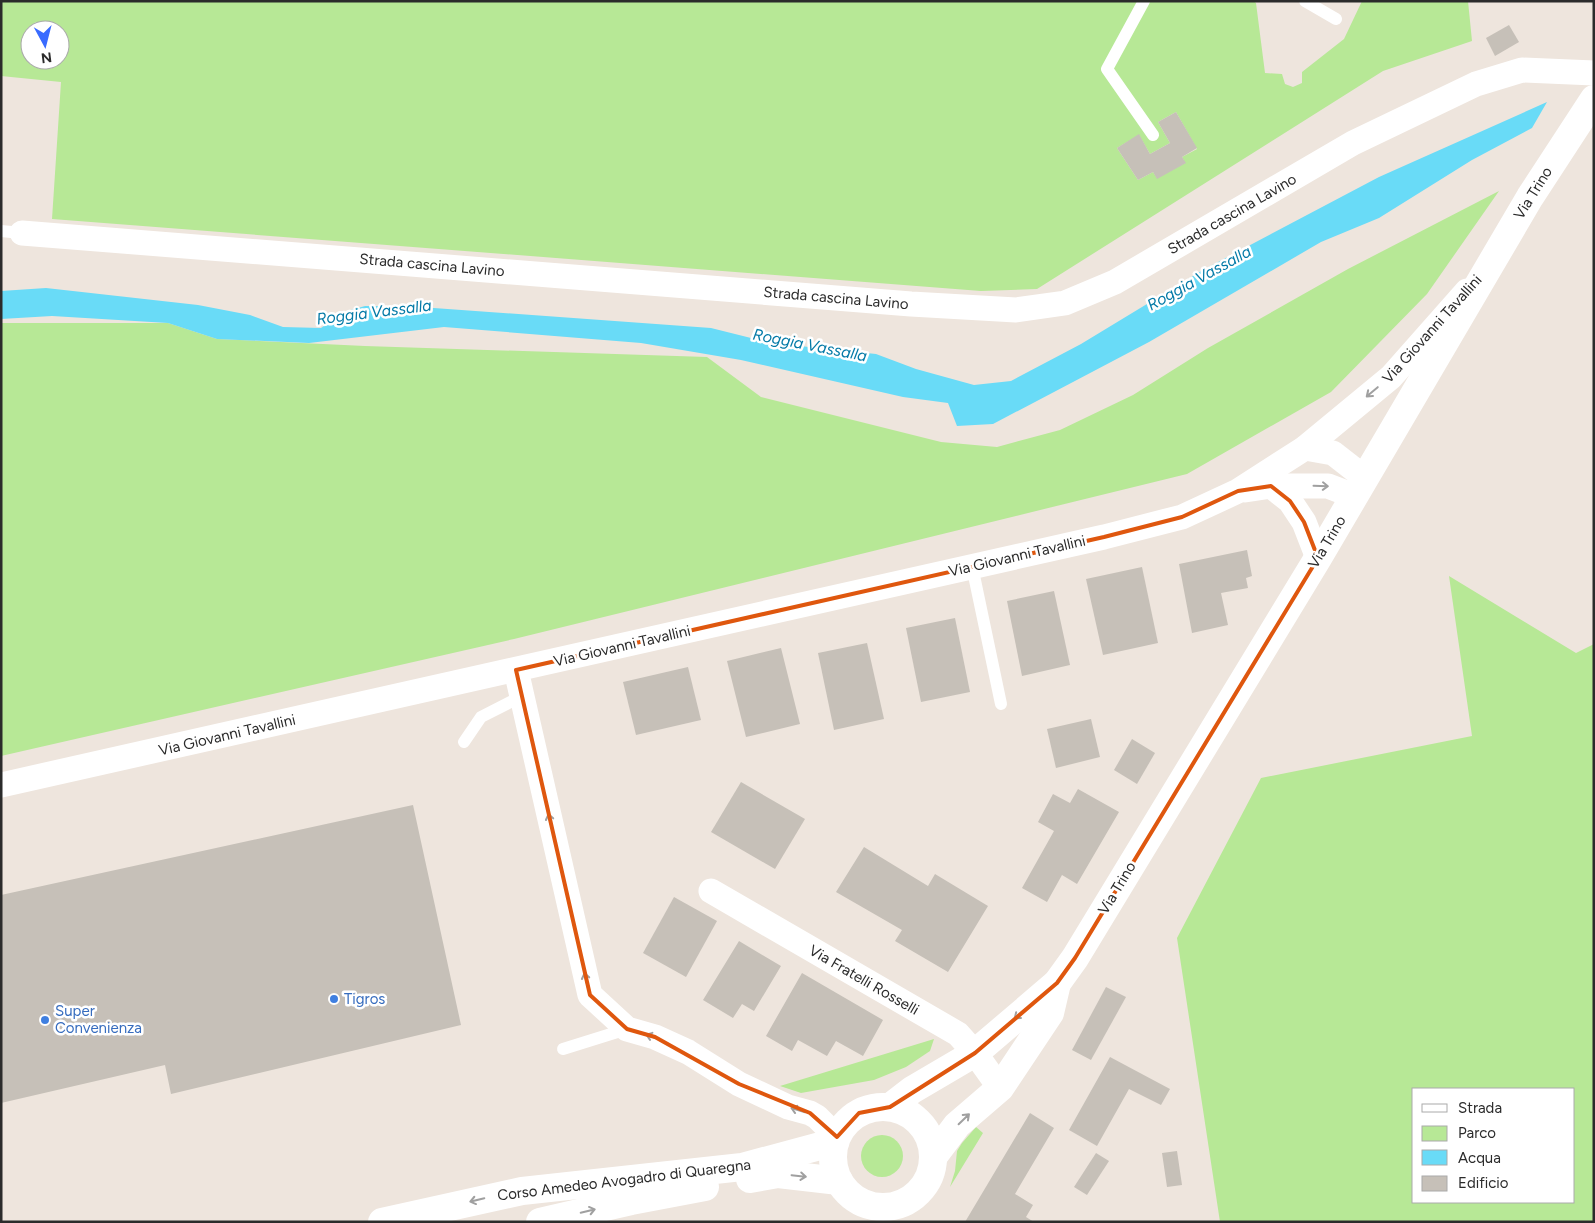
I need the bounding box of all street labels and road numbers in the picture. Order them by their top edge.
street label: Via Trino [1510,163,1556,223]
street label: Strada cascina Lavino [1164,170,1300,258]
street label: Strada cascina Lavino [359,250,506,280]
street label: Via Giovanni Tavallini [1378,271,1486,387]
street label: Strada cascina Lavino [763,283,910,313]
street label: Via Trino [1304,512,1350,572]
street label: Via Giovanni Tavallini [947,531,1087,581]
street label: Via Giovanni Tavallini [552,621,692,671]
street label: Via Giovanni Tavallini [157,710,297,760]
street label: Via Trino [1094,858,1140,918]
street label: Via Fratelli Rosselli [806,941,922,1019]
street label: Corso Amedeo Avogadro di Quaregna [496,1156,752,1204]

